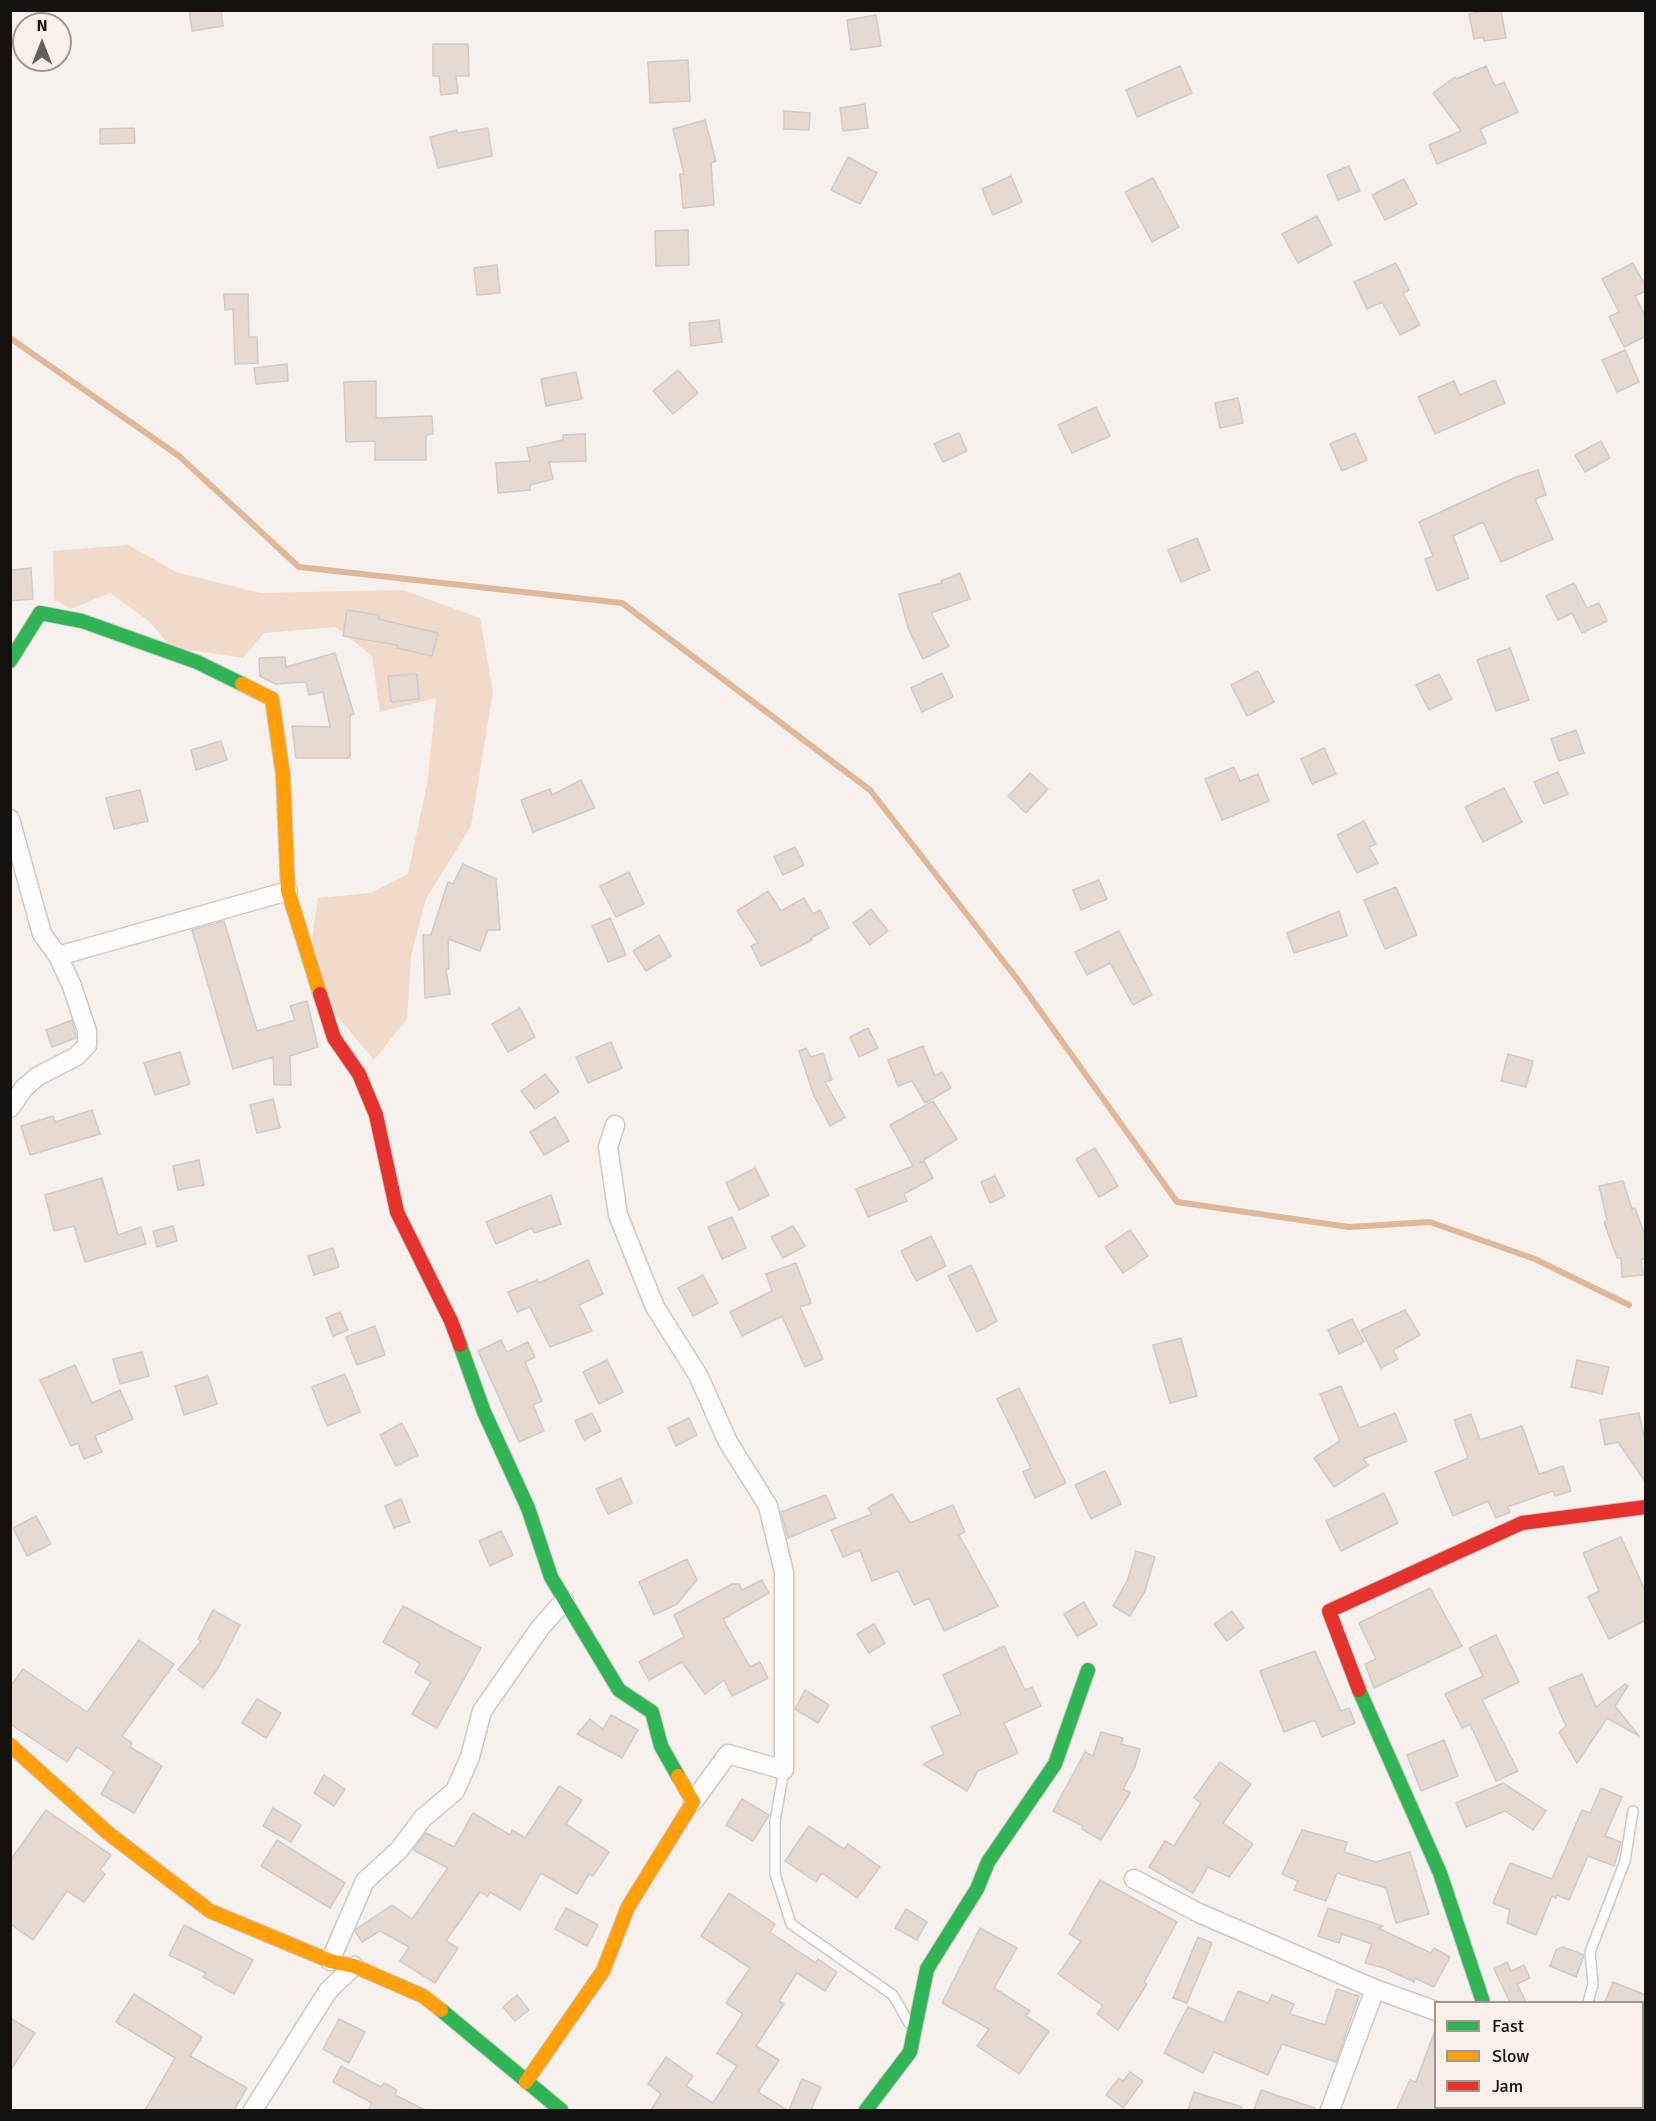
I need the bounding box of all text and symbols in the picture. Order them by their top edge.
north arrow [12,12,72,72]
text: N [36,16,48,36]
legend [1434,2001,1644,2109]
text: Fast [1492,2015,1524,2037]
text: Slow [1492,2045,1529,2067]
text: Jam [1492,2075,1523,2097]

